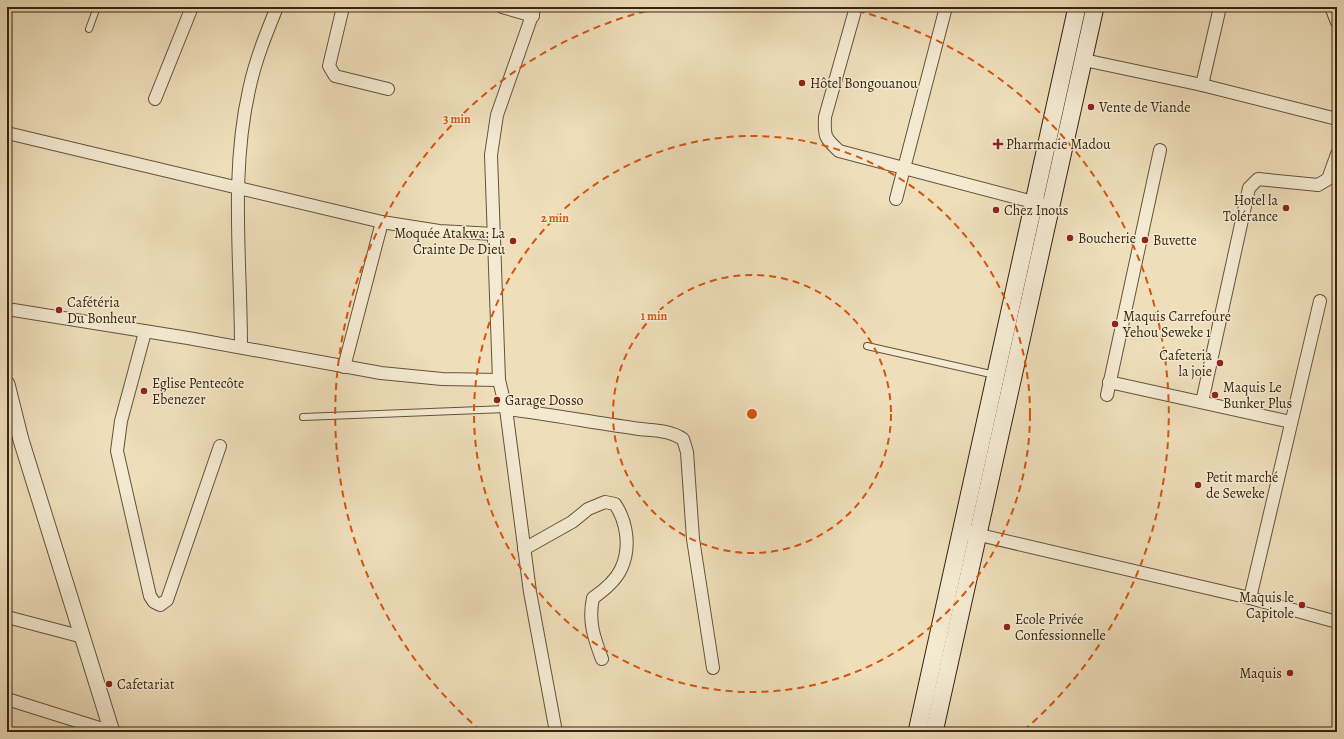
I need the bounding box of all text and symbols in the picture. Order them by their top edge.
place label: Hôtel Bongouanou [810,74,918,93]
marker: Hôtel Bongouanou [797,78,807,88]
place label: Vente de Viande [1098,98,1191,117]
marker: Vente de Viande [1086,102,1096,112]
text: 3 min [443,111,471,127]
place label: Pharmacie Madou [1006,135,1111,154]
marker: Pharmacie Madou [993,139,1003,149]
place label: Hotel la Tolérance [1223,191,1278,226]
place label: Chez Inous [1004,201,1068,220]
marker: Hotel la Tolérance [1281,203,1291,213]
marker: Chez Inous [991,205,1001,215]
text: 2 min [541,210,569,226]
place label: Moquée Atakwa: La Crainte De Dieu [394,224,505,259]
place label: Boucherie [1078,229,1136,248]
place label: Buvette [1153,231,1197,250]
marker: Boucherie [1065,233,1075,243]
marker: Buvette [1140,235,1150,245]
marker: Moquée Atakwa: La Crainte De Dieu [508,236,518,246]
place label: Cafétéria Du Bonheur [67,293,137,328]
marker: Cafétéria Du Bonheur [54,305,64,315]
place label: Maquis Carrefoure Yehou Seweke 1 [1122,307,1231,342]
text: 1 min [641,308,668,324]
marker: Maquis Carrefoure Yehou Seweke 1 [1110,319,1120,329]
place label: Cafeteria la joie [1159,346,1212,381]
marker: Cafeteria la joie [1215,358,1225,368]
place label: Eglise Pentecôte Ebenezer [152,374,244,409]
place label: Maquis Le Bunker Plus [1223,378,1292,413]
marker: Eglise Pentecôte Ebenezer [139,386,149,396]
marker: Maquis Le Bunker Plus [1210,390,1220,400]
place label: Garage Dosso [505,391,584,410]
marker: Garage Dosso [492,395,502,405]
centre of rings [745,407,759,421]
place label: Petit marché de Seweke [1206,468,1278,503]
marker: Petit marché de Seweke [1193,480,1203,490]
place label: Maquis le Capitole [1239,588,1294,623]
marker: Maquis le Capitole [1297,600,1307,610]
place label: Ecole Privée Confessionnelle [1015,610,1106,645]
marker: Ecole Privée Confessionnelle [1002,622,1012,632]
place label: Maquis [1239,664,1282,683]
marker: Maquis [1285,668,1295,678]
place label: Cafetariat [117,675,175,694]
marker: Cafetariat [104,679,114,689]

